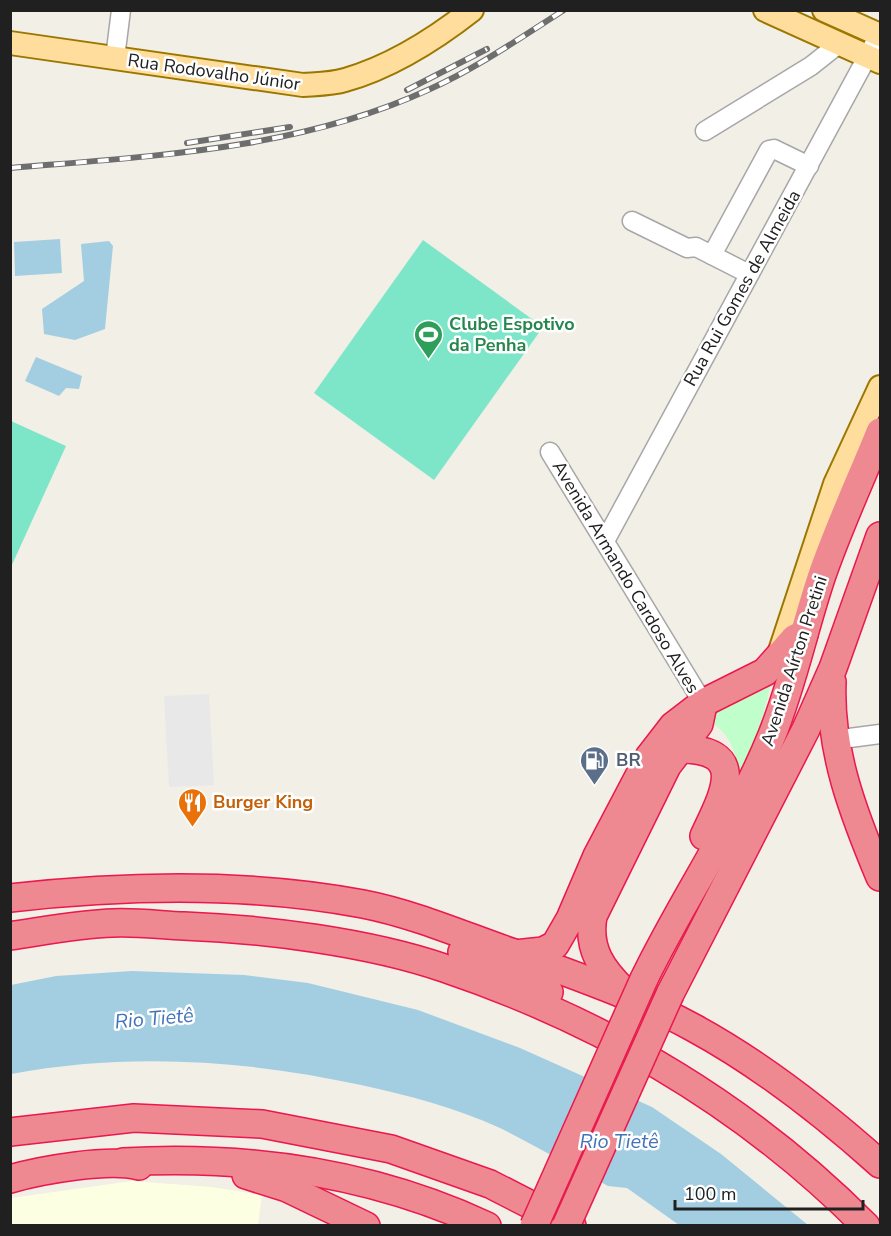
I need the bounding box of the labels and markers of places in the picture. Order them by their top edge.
place label: Clube Espotivo da Penha [449,312,575,357]
sports icon: Clube Espotivo da Penha [412,318,444,360]
fuel station icon: BR [579,744,611,786]
place label: BR [616,748,641,772]
restaurant icon: Burger King [176,786,208,828]
place label: Burger King [213,790,313,814]

